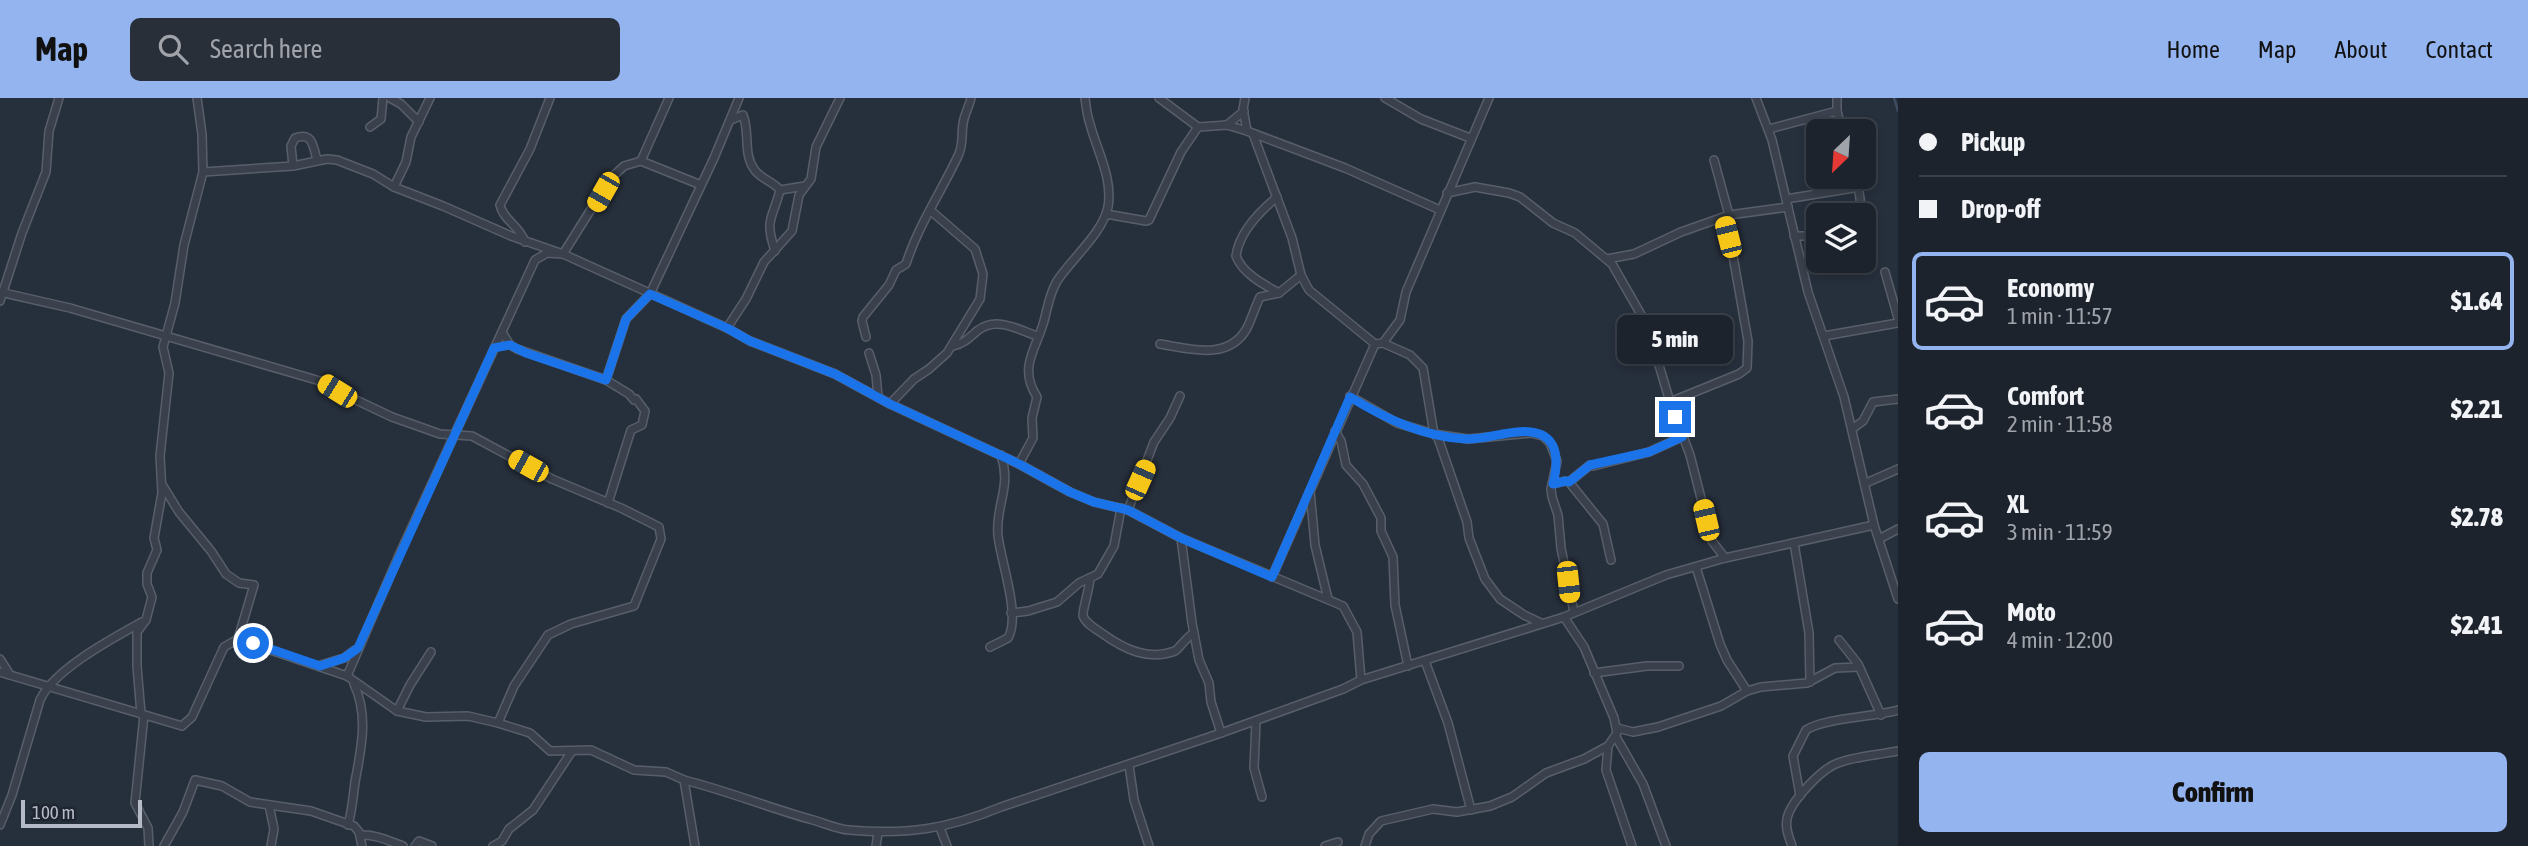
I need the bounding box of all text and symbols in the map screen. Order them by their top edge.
search box [130,18,620,81]
text: Map [35,30,88,68]
icon: search [154,30,192,68]
text: Search here [210,34,322,64]
text: Home [2166,36,2220,63]
text: Map [2258,36,2296,63]
text: About [2334,36,2387,63]
text: Contact [2425,36,2493,63]
north arrow [1806,119,1876,189]
map controls [1806,119,1876,273]
text: Pickup [1961,127,2025,157]
car [584,169,623,215]
text: Drop-off [1961,194,2041,224]
button: layers [1806,203,1876,273]
car [1713,214,1744,260]
icon: car [1923,270,1986,333]
text: Economy [2007,273,2094,303]
text: $1.64 [2451,286,2503,316]
text: 1 min · 11:57 [2007,303,2113,329]
callout: 5 min [1617,316,1733,364]
text: 5 min [1652,326,1698,352]
car [314,371,361,411]
icon: car [1923,378,1986,441]
text: Comfort [2007,381,2084,411]
text: $2.21 [2451,394,2503,424]
route end [1659,401,1691,433]
text: 2 min · 11:58 [2007,411,2113,437]
car [505,447,552,485]
car [1122,457,1159,503]
icon: car [1923,486,1986,549]
text: XL [2007,489,2029,519]
car [1692,497,1721,543]
text: $2.78 [2451,502,2503,532]
text: 3 min · 11:59 [2007,519,2113,545]
car [1556,560,1581,604]
icon: car [1923,594,1986,657]
text: Moto [2007,597,2056,627]
text: $2.41 [2451,610,2503,640]
route start [237,627,269,659]
text: 4 min · 12:00 [2007,627,2113,653]
button: Confirm [1919,752,2507,832]
scale bar [21,797,142,829]
text: 100 m [32,801,75,823]

